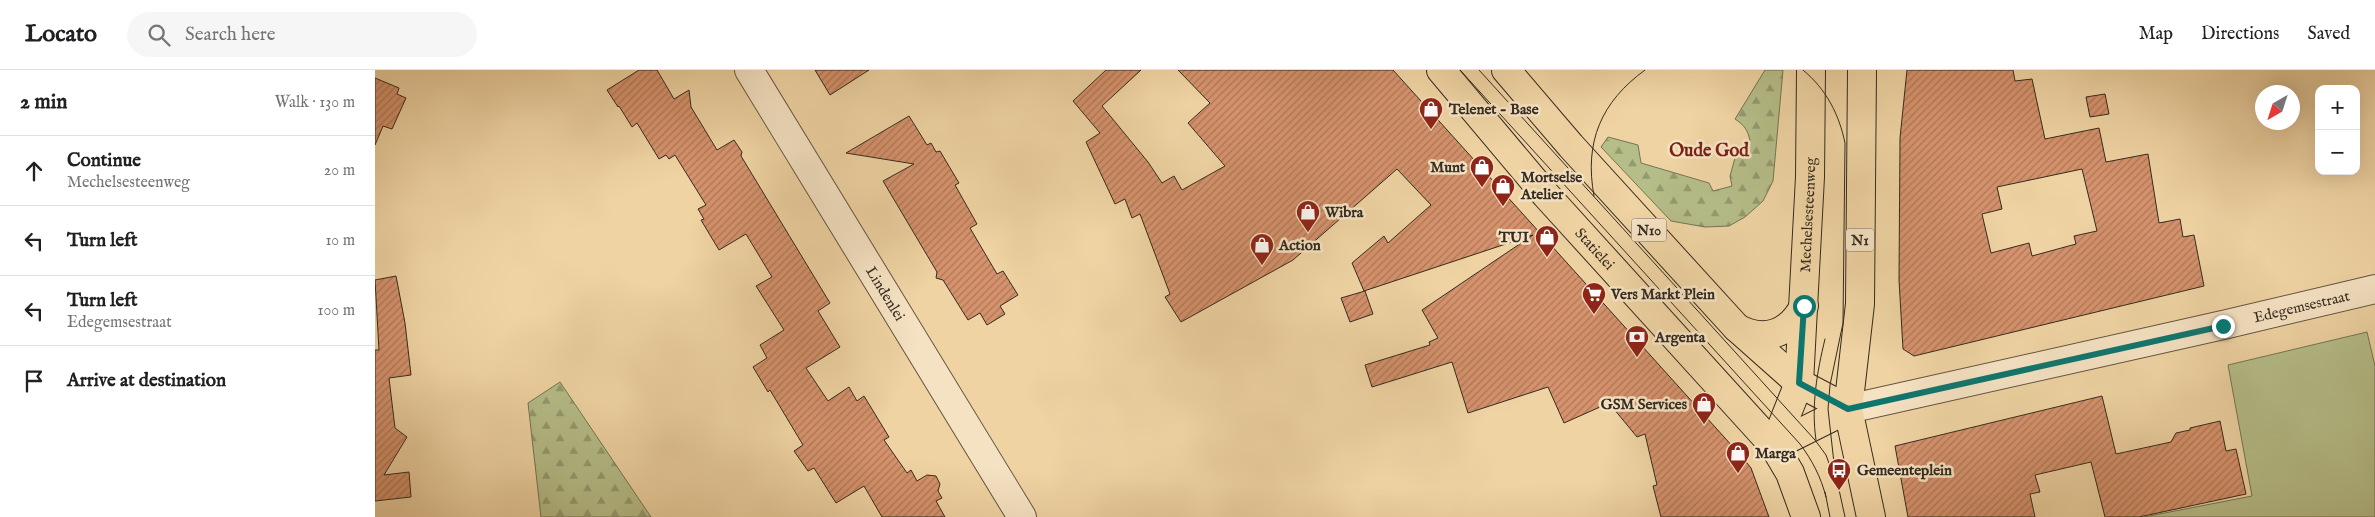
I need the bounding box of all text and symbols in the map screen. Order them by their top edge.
search box [127,12,477,57]
text: Locato [25,19,97,50]
icon: search [145,21,173,49]
text: Search here [185,23,276,47]
text: Map [2139,23,2173,46]
text: Directions [2201,23,2279,46]
text: Saved [2307,23,2350,46]
north arrow [2255,85,2300,130]
map controls [2315,85,2360,175]
button: + [2315,85,2360,130]
text: 2 min [20,89,67,116]
text: Walk · 130 m [275,93,355,113]
shop icon: Telenet - Base [1418,96,1444,130]
place label: Telenet - Base [1448,100,1539,119]
button: − [2315,130,2360,175]
district label: Oude God [1669,140,1749,163]
text: Continue [67,149,141,173]
shop icon: Munt [1469,154,1495,188]
street label: Mechelsesteenweg [1796,156,1820,273]
icon: ahead [20,157,48,185]
place label: Munt [1430,158,1466,177]
text: 20 m [324,161,355,181]
place label: Mortselse Atelier [1520,168,1582,204]
text: Mechelsesteenweg [67,173,190,193]
shop icon: Mortselse Atelier [1490,173,1516,207]
shop icon: Wibra [1295,199,1321,233]
place label: Wibra [1324,203,1364,222]
road number: N10 [1631,218,1667,242]
shop icon: TUI [1534,224,1560,258]
street label: Statielei [1571,224,1618,274]
icon: left [20,227,48,255]
place label: TUI [1498,228,1530,247]
road number: N1 [1846,228,1874,252]
text: Turn left [67,229,138,253]
text: 10 m [325,231,355,251]
shop icon: Action [1249,232,1275,266]
place label: Action [1278,236,1321,255]
street label: Lindenlei [861,263,909,325]
supermarket icon: Vers Markt Plein [1581,281,1607,315]
place label: Vers Markt Plein [1610,285,1715,304]
street label: Edegemsestraat [2252,286,2352,327]
text: Turn left [67,289,138,313]
route start [1793,295,1816,318]
icon: left [20,297,48,325]
text: 100 m [318,301,355,321]
text: Edegemsestraat [67,313,172,333]
route end [2212,315,2235,338]
bank icon: Argenta [1624,324,1650,358]
place label: Argenta [1654,328,1706,347]
icon: arrive [20,367,48,395]
text: Arrive at destination [67,369,226,393]
shop icon: GSM Services [1691,391,1717,425]
place label: GSM Services [1601,395,1688,414]
shop icon: Marga [1725,440,1751,474]
place label: Marga [1755,444,1796,463]
bus stop icon: Gemeenteplein [1826,457,1852,491]
place label: Gemeenteplein [1857,461,1952,480]

